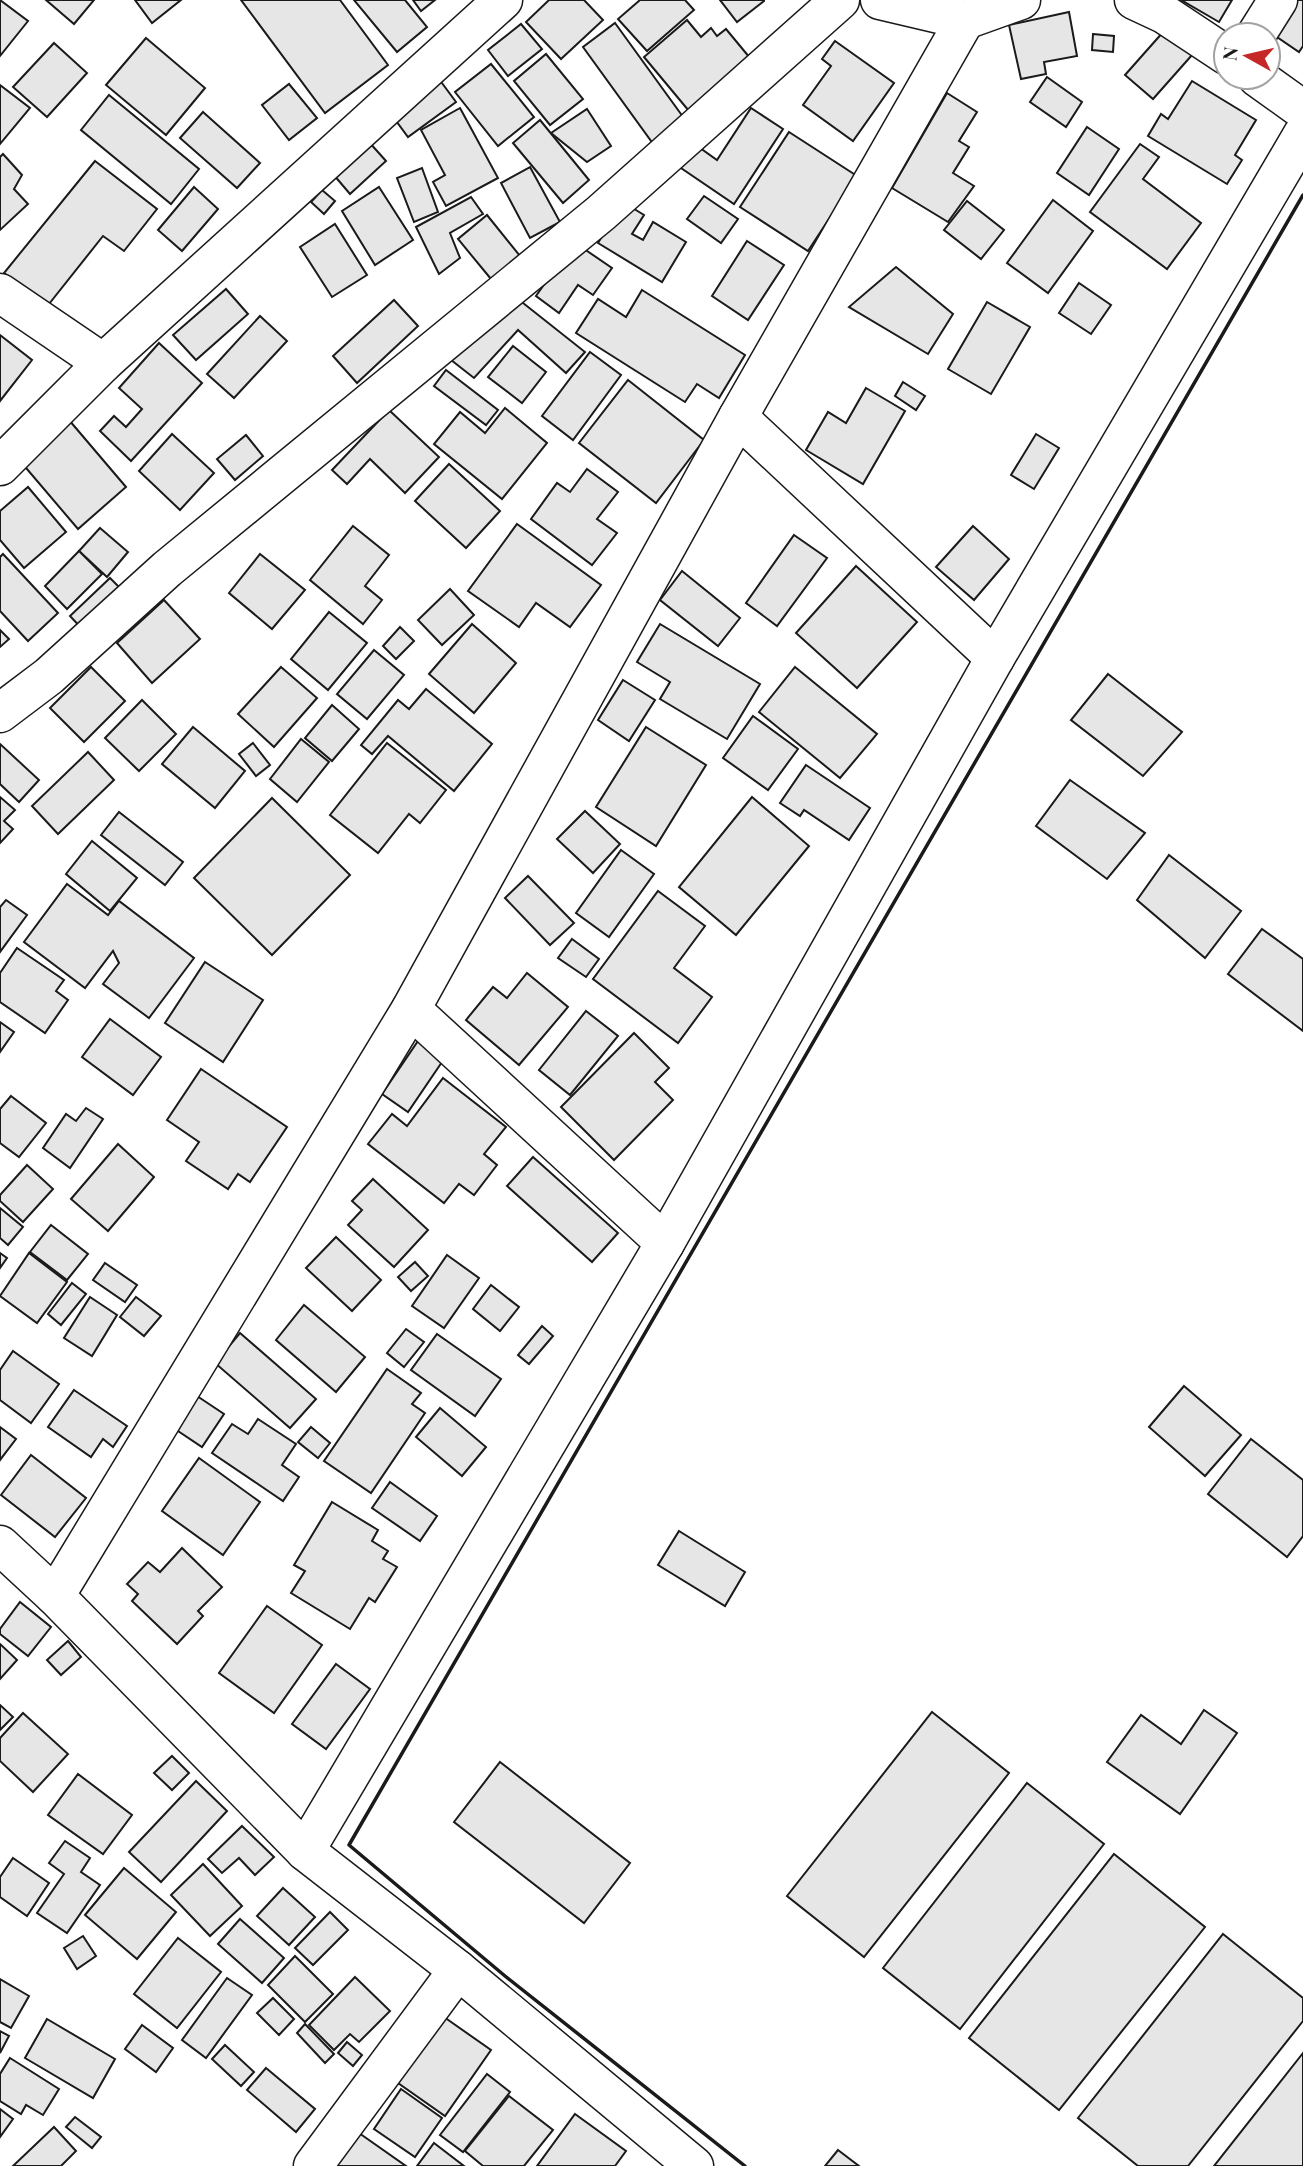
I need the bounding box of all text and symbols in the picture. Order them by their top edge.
north arrow [1212,21,1282,91]
text: N [1215,45,1243,62]

